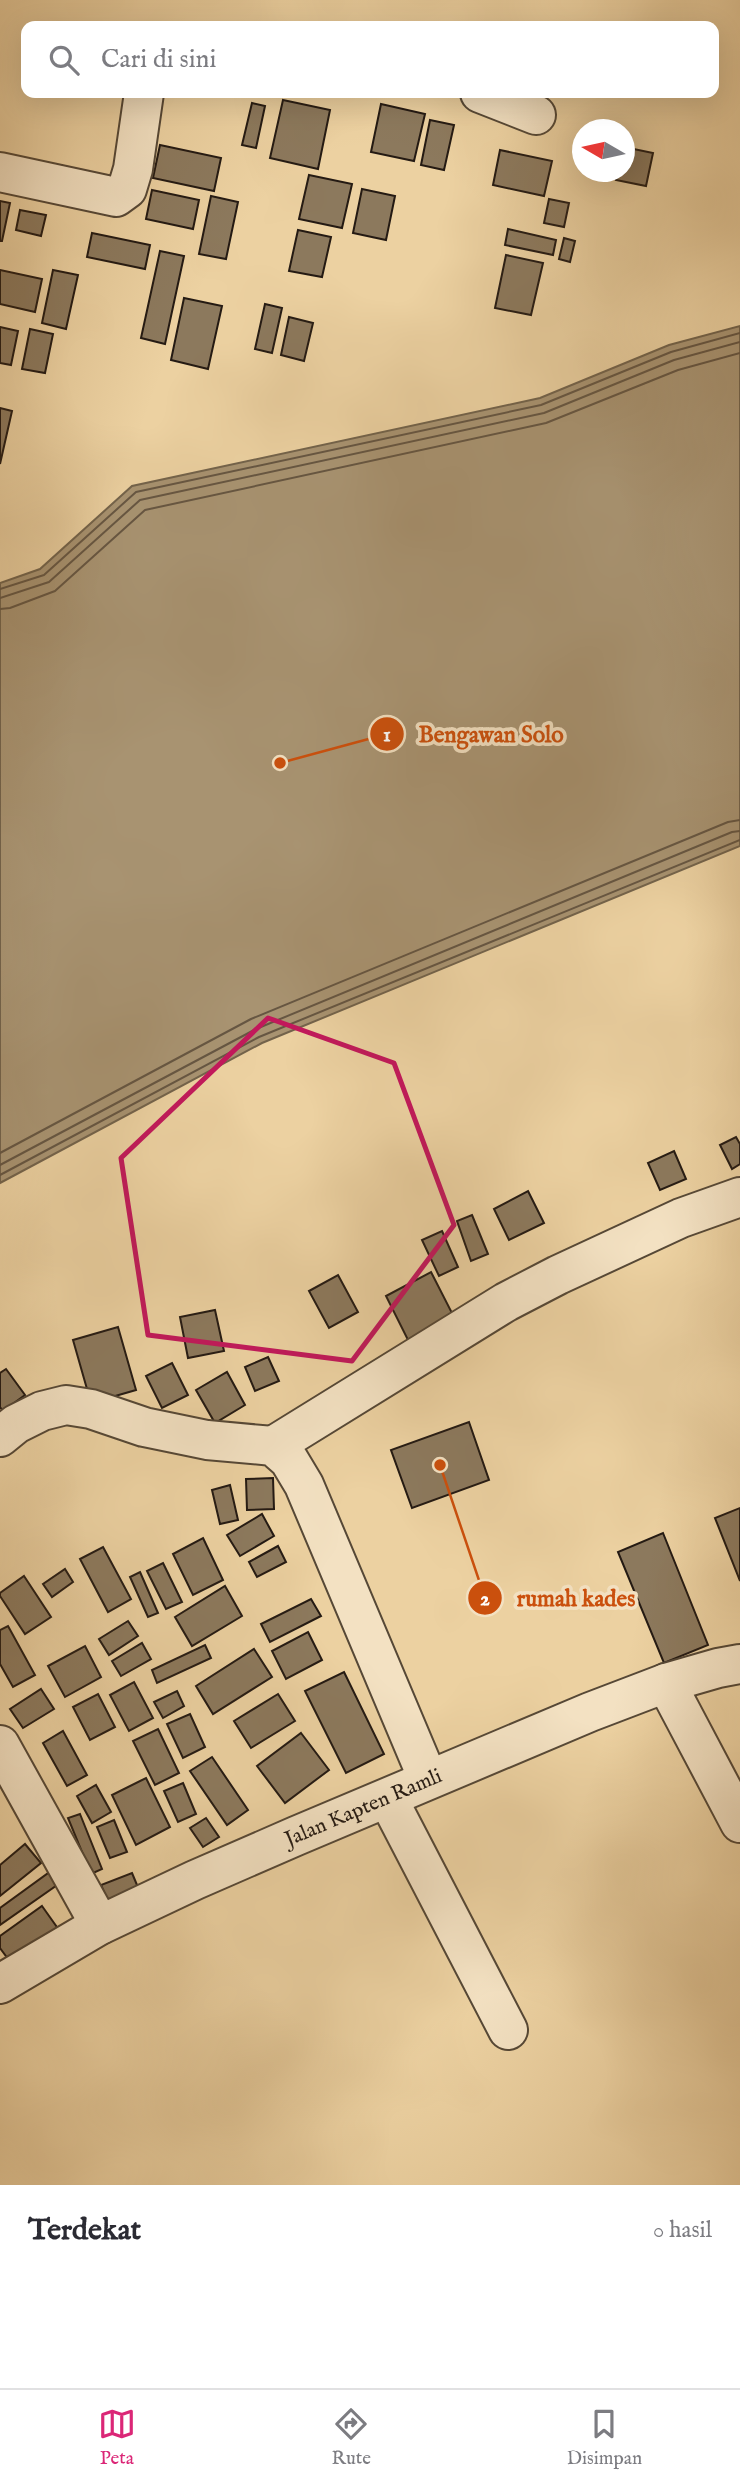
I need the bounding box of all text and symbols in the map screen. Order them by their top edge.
search box [21,21,719,98]
icon: search [45,41,83,79]
text: Cari di sini [101,43,216,76]
north arrow [572,119,635,182]
callout: Bengawan Solo [369,712,577,756]
text: Bengawan Solo [418,721,564,750]
text: 1 [383,722,391,749]
callout: rumah kades [467,1576,649,1620]
text: rumah kades [517,1585,635,1614]
text: 2 [480,1586,490,1613]
street label: Jalan Kapten Ramli [279,1763,446,1855]
text: Terdekat [28,2212,141,2250]
text: 0 hasil [653,2216,712,2245]
tab: Peta [98,2405,136,2471]
tab: Rute [332,2405,371,2471]
tab: Disimpan [567,2405,642,2471]

